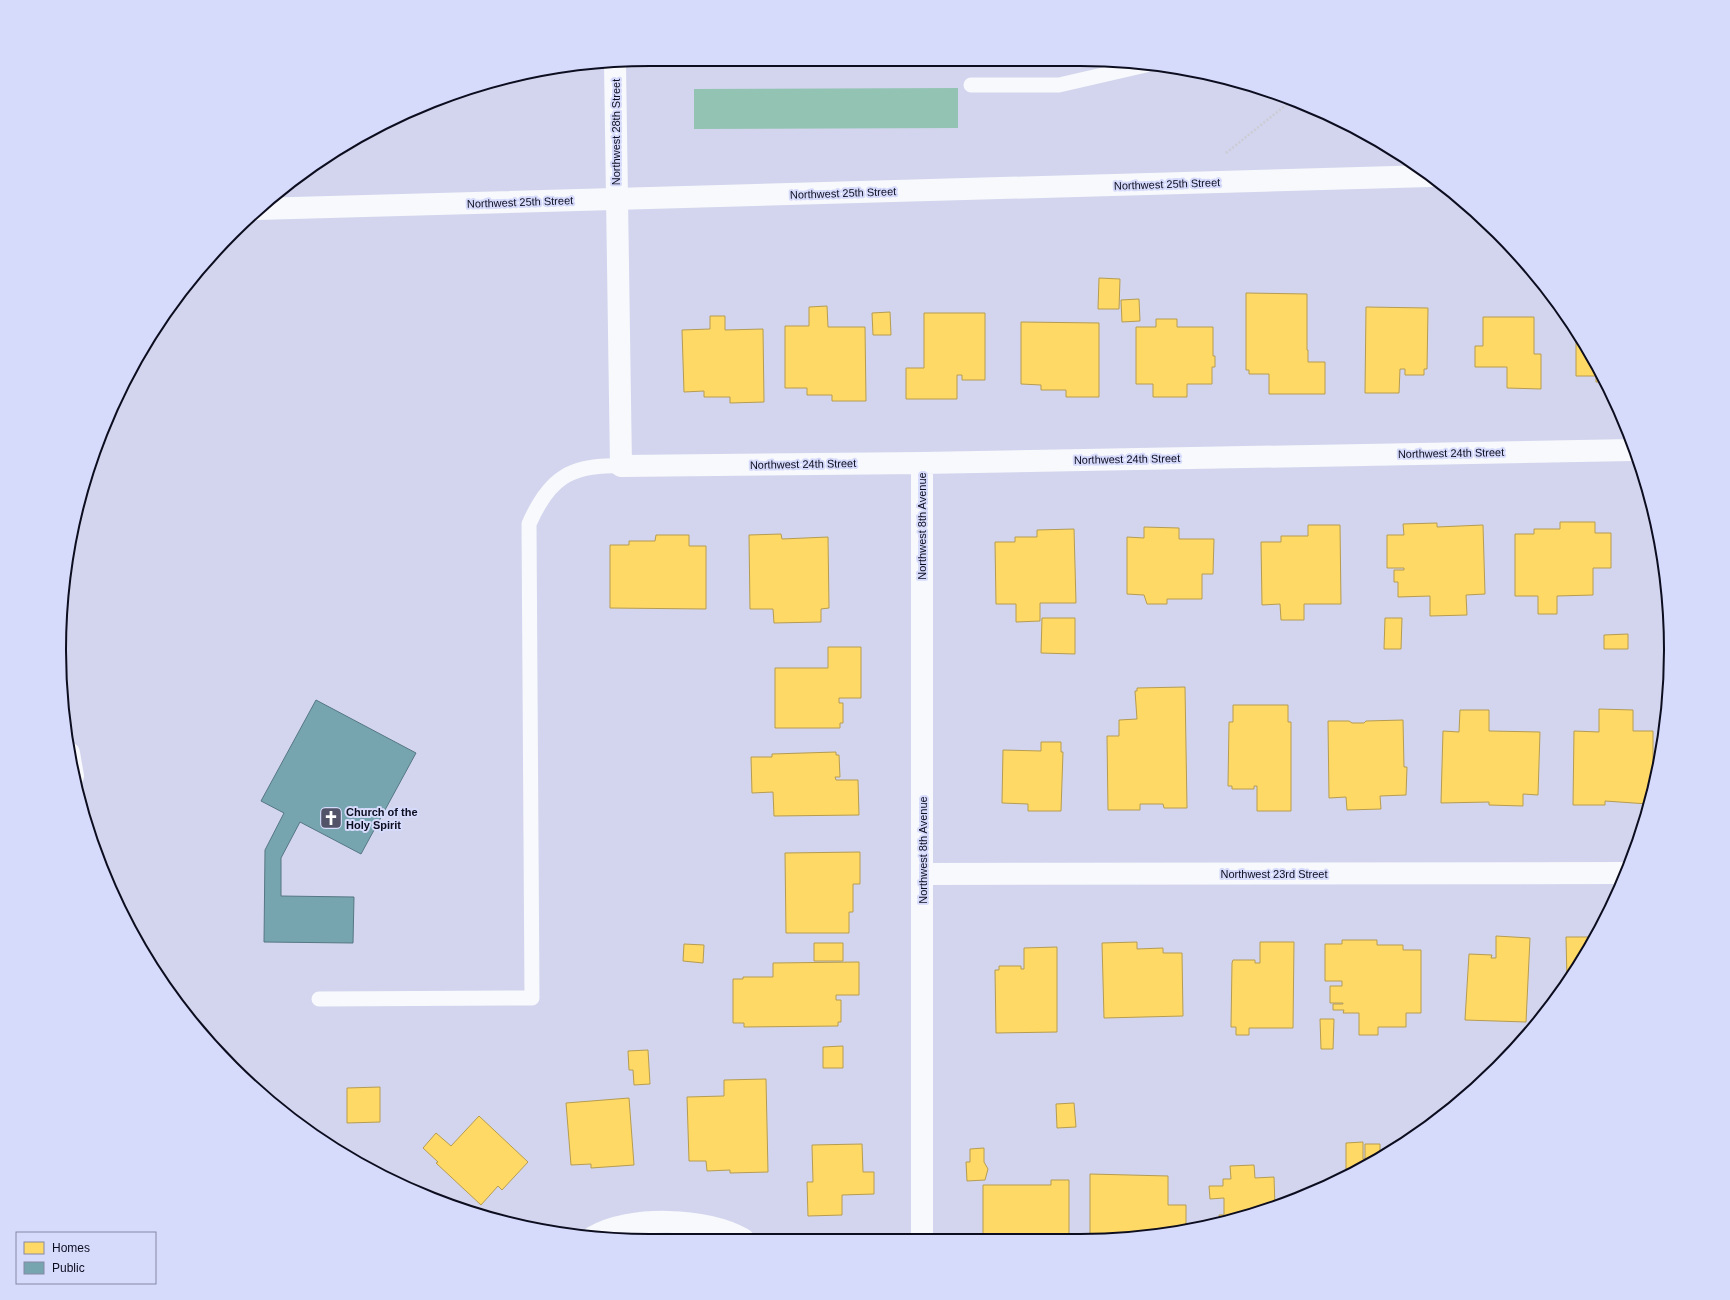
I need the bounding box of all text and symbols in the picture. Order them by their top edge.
street label: Northwest 28th Street [610,79,622,185]
street label: Northwest 25th Street [1114,176,1220,192]
street label: Northwest 25th Street [790,185,896,201]
street label: Northwest 25th Street [467,194,573,210]
street label: Northwest 24th Street [1398,446,1504,460]
street label: Northwest 24th Street [1074,452,1180,466]
street label: Northwest 24th Street [750,457,856,471]
street label: Northwest 8th Avenue [916,472,928,580]
street label: Northwest 8th Avenue [917,796,929,904]
church icon: Church of the Holy Spirit [318,805,344,831]
place label: Church of the Holy Spirit [346,806,418,831]
street label: Northwest 23rd Street [1221,868,1328,880]
legend [16,1232,156,1284]
text: Homes [52,1241,90,1255]
text: Public [52,1261,85,1275]

